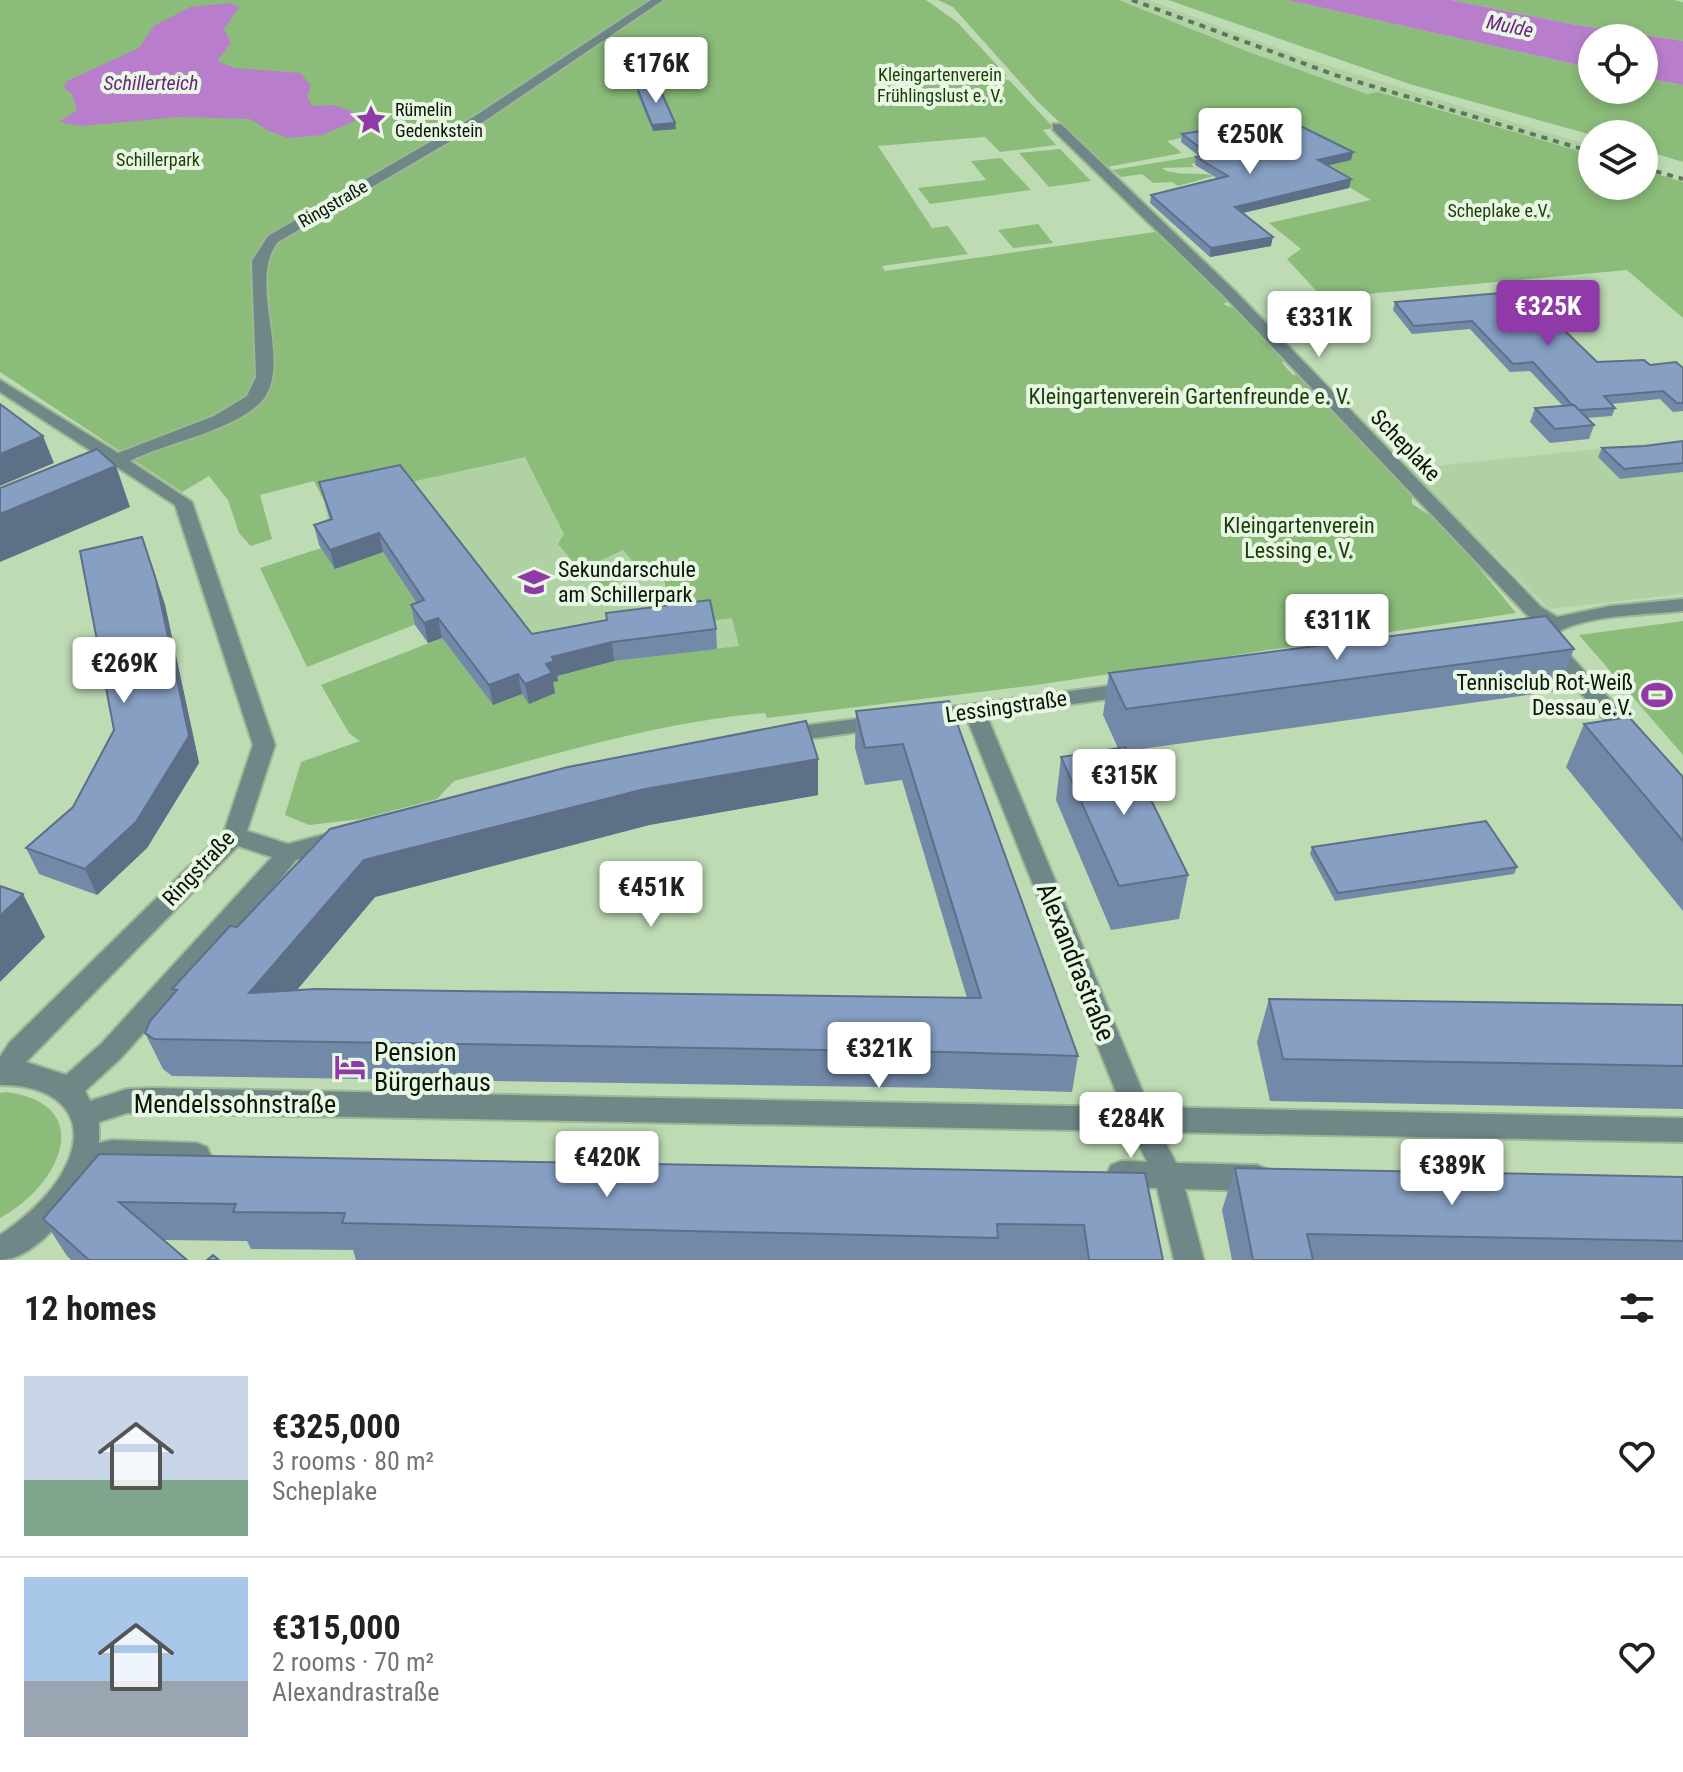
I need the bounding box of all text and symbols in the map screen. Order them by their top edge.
water label: Mulde [1484,9,1536,43]
map controls [1578,24,1658,200]
button: locate [1578,24,1658,104]
pin: €176K [600,37,712,105]
text: €176K [623,48,689,78]
park label: Kleingartenverein Frühlingslust e. V. [877,64,1003,106]
water label: Schillerteich [104,71,198,95]
place label: Rümelin Gedenkstein [395,99,483,141]
place icon: Rümelin Gedenkstein [354,103,388,137]
pin: €250K [1194,108,1306,176]
text: €250K [1217,119,1283,149]
button: layers [1578,120,1658,200]
park label: Schillerpark [116,149,200,170]
street label: Ringstraße [294,175,371,232]
park label: Scheplake e.V. [1448,200,1550,221]
pin: €325K [1492,280,1604,348]
pin: €331K [1263,291,1375,359]
text: €325K [1515,291,1581,321]
text: €331K [1286,302,1352,332]
park label: Kleingartenverein Gartenfreunde e. V. [1029,384,1351,409]
street label: Scheplake [1366,405,1446,486]
park label: Kleingartenverein Lessing e. V. [1223,513,1375,563]
place label: Sekundarschule am Schillerpark [558,557,696,607]
school or university icon: Sekundarschule am Schillerpark [517,565,551,599]
pin: €311K [1281,594,1393,662]
text: €311K [1304,605,1370,635]
pin: €269K [68,637,180,705]
text: €269K [91,648,157,678]
place label: Tennisclub Rot-Weiß Dessau e.V. [1456,670,1633,720]
sports icon: Tennisclub Rot-Weiß Dessau e.V. [1640,678,1674,712]
street label: Lessingstraße [944,686,1068,727]
pin: €315K [1068,749,1180,817]
text: €315K [1091,760,1157,790]
street label: Ringstraße [157,826,239,911]
pin: €451K [595,861,707,929]
text: €451K [618,872,684,902]
street label: Alexandrastraße [1031,879,1121,1045]
pin: €321K [823,1022,935,1090]
text: €321K [846,1033,912,1063]
place label: Pension Bürgerhaus [374,1037,491,1097]
hotel icon: Pension Bürgerhaus [333,1050,367,1084]
street label: Mendelssohnstraße [134,1089,336,1119]
pin: €284K [1075,1092,1187,1160]
text: €284K [1098,1103,1164,1133]
pin: €420K [551,1131,663,1199]
pin: €389K [1396,1139,1508,1207]
text: €420K [574,1142,640,1172]
text: €389K [1419,1150,1485,1180]
icon: filters [1615,1286,1659,1330]
text: 12 homes [24,1288,157,1328]
text: €325,000 [272,1406,401,1446]
icon: home [88,1408,184,1504]
icon: heart [1615,1434,1659,1478]
text: 3 rooms · 80 m² [272,1446,434,1476]
text: Scheplake [272,1476,377,1506]
text: €315,000 [272,1607,401,1647]
icon: home [88,1609,184,1705]
icon: heart [1615,1635,1659,1679]
text: 2 rooms · 70 m² [272,1647,434,1677]
text: Alexandrastraße [272,1677,440,1707]

